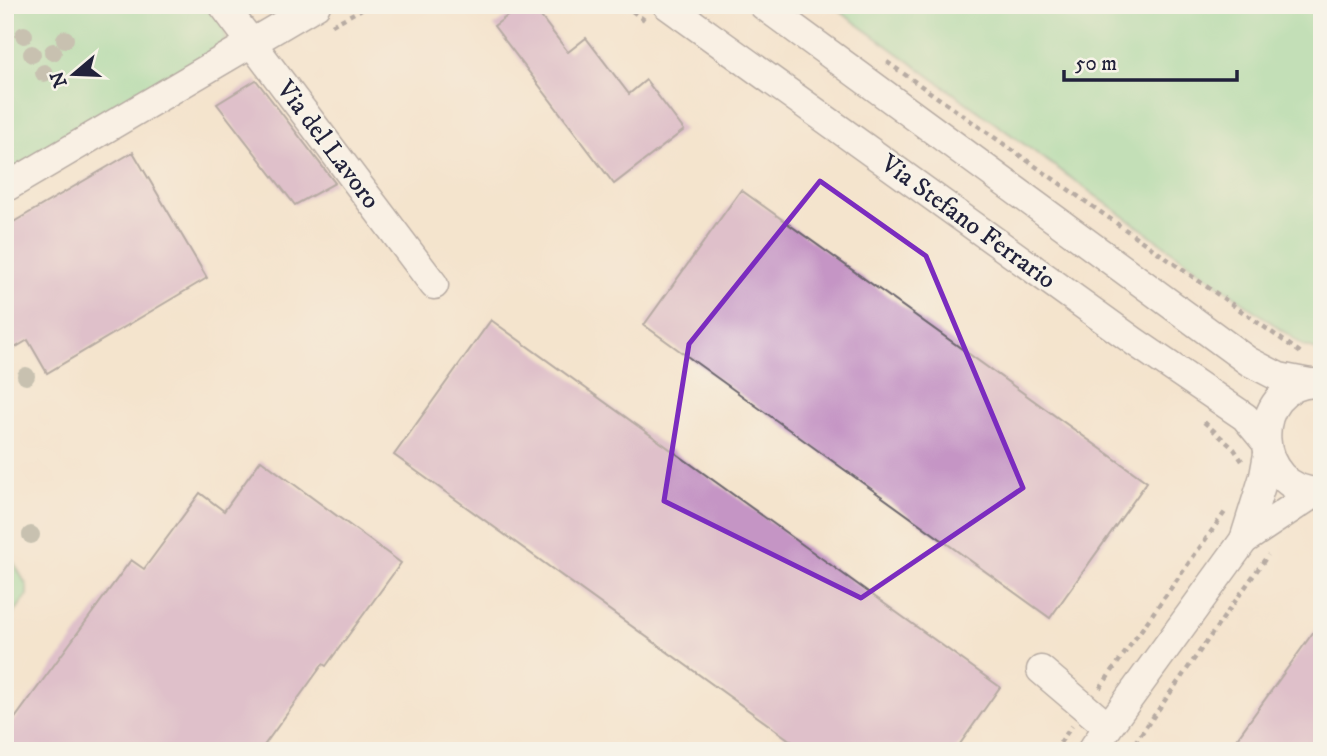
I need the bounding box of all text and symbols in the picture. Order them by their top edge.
north arrow [38,38,108,108]
scale bar [1064,38,1238,82]
text: 50 m [1075,51,1117,77]
text: N [46,68,73,90]
street label: Via del Lavoro [268,73,387,216]
street label: Via Stefano Ferrario [873,147,1062,297]

